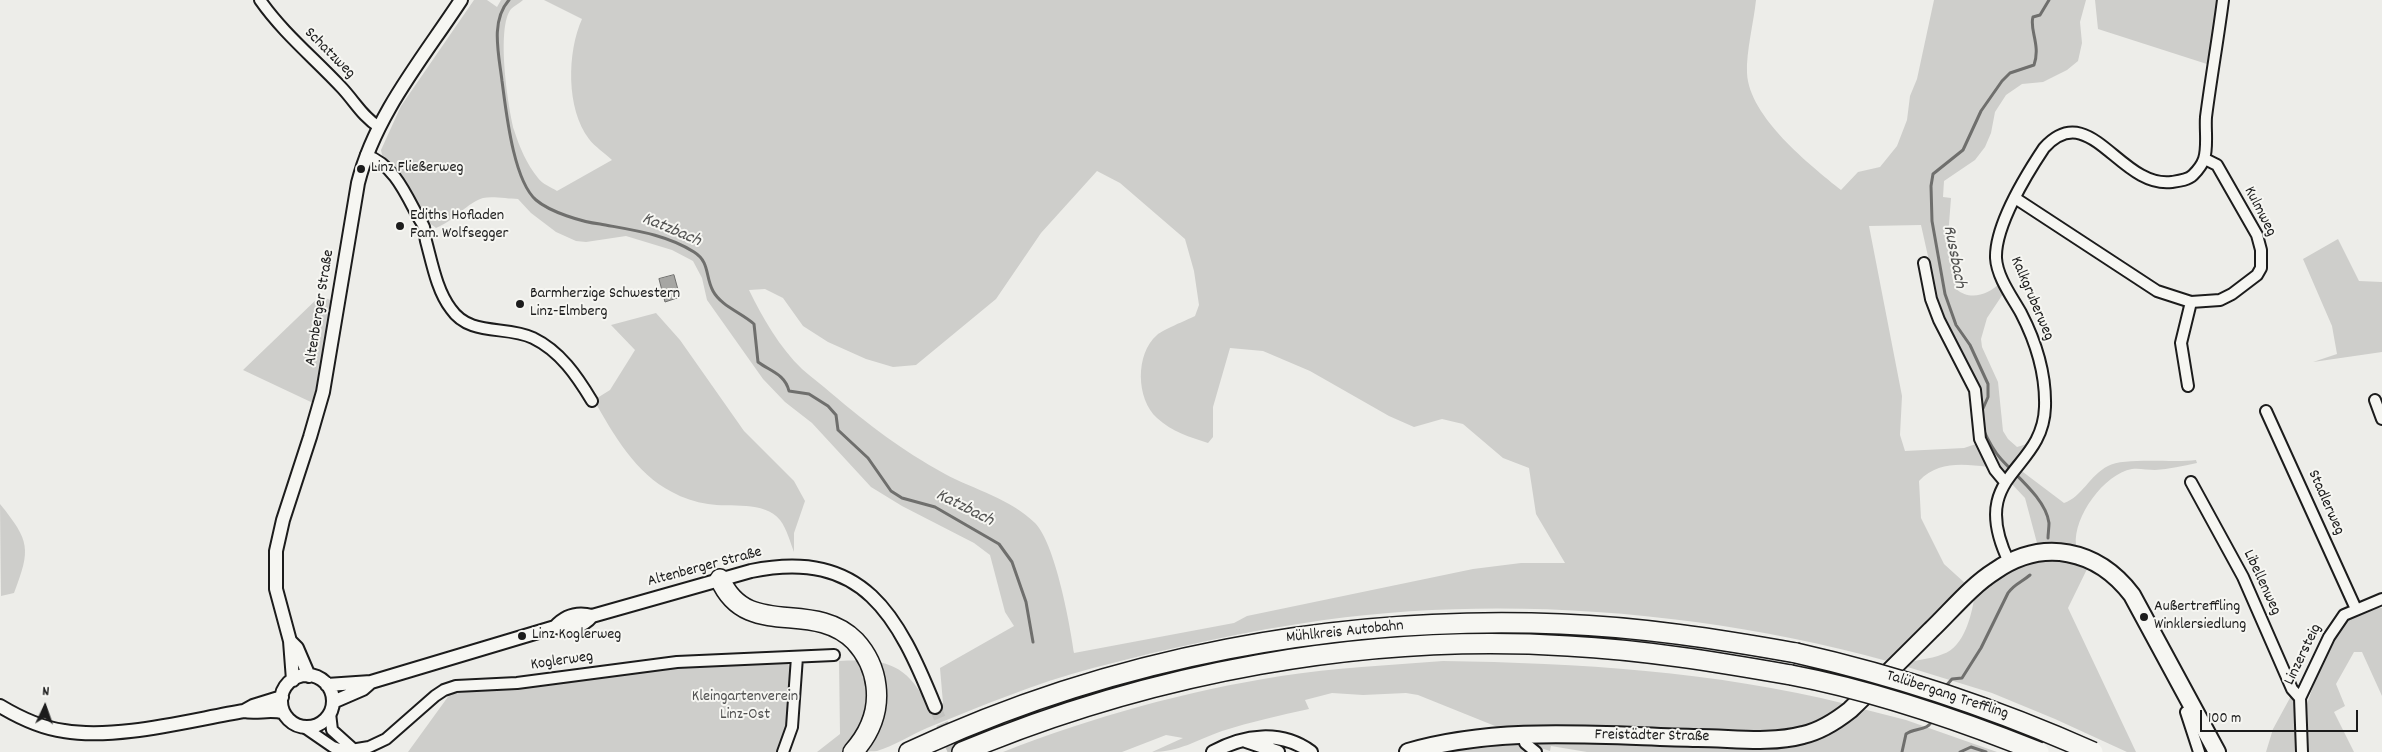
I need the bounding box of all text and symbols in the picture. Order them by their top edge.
street label: Schatzweg [299,24,359,84]
place label: Linz Fließerweg [371,159,463,179]
marker: Linz Fließerweg [355,163,367,175]
street label: Kulmweg [2238,184,2280,240]
place label: Ediths Hofladen Fam. Wolfsegger [410,207,508,245]
water label: Katzbach [638,209,704,253]
marker: Ediths Hofladen Fam. Wolfsegger [394,220,406,232]
water label: Russbach [1936,224,1970,290]
street label: Altenberger Straße [302,248,340,368]
street label: Kalkgruberweg [2005,254,2057,344]
place label: Barmherzige Schwestern Linz-Elmberg [530,285,680,323]
marker: Barmherzige Schwestern Linz-Elmberg [514,298,526,310]
street label: Stadlerweg [2302,468,2348,538]
water label: Katzbach [931,485,997,533]
street label: Altenberger Straße [646,544,764,592]
street label: Libellenweg [2238,547,2284,619]
place label: Außertreffling Winklersiedlung [2154,598,2246,636]
marker: Außertreffling Winklersiedlung [2138,611,2150,623]
street label: Mühlkreis Autobahn [1285,617,1405,649]
street label: Linzersteig [2281,621,2327,689]
place label: Linz Koglerweg [532,626,621,646]
marker: Linz Koglerweg [516,630,528,642]
street label: Koglerweg [530,648,594,676]
street label: Talübergang Treffling [1883,667,2011,725]
north arrow [20,682,70,732]
text: N [42,682,50,702]
park label: Kleingartenverein Linz-Ost [692,688,798,726]
scale bar [2202,700,2360,732]
text: 100 m [2208,708,2241,730]
street label: Freistädter Straße [1594,726,1710,748]

